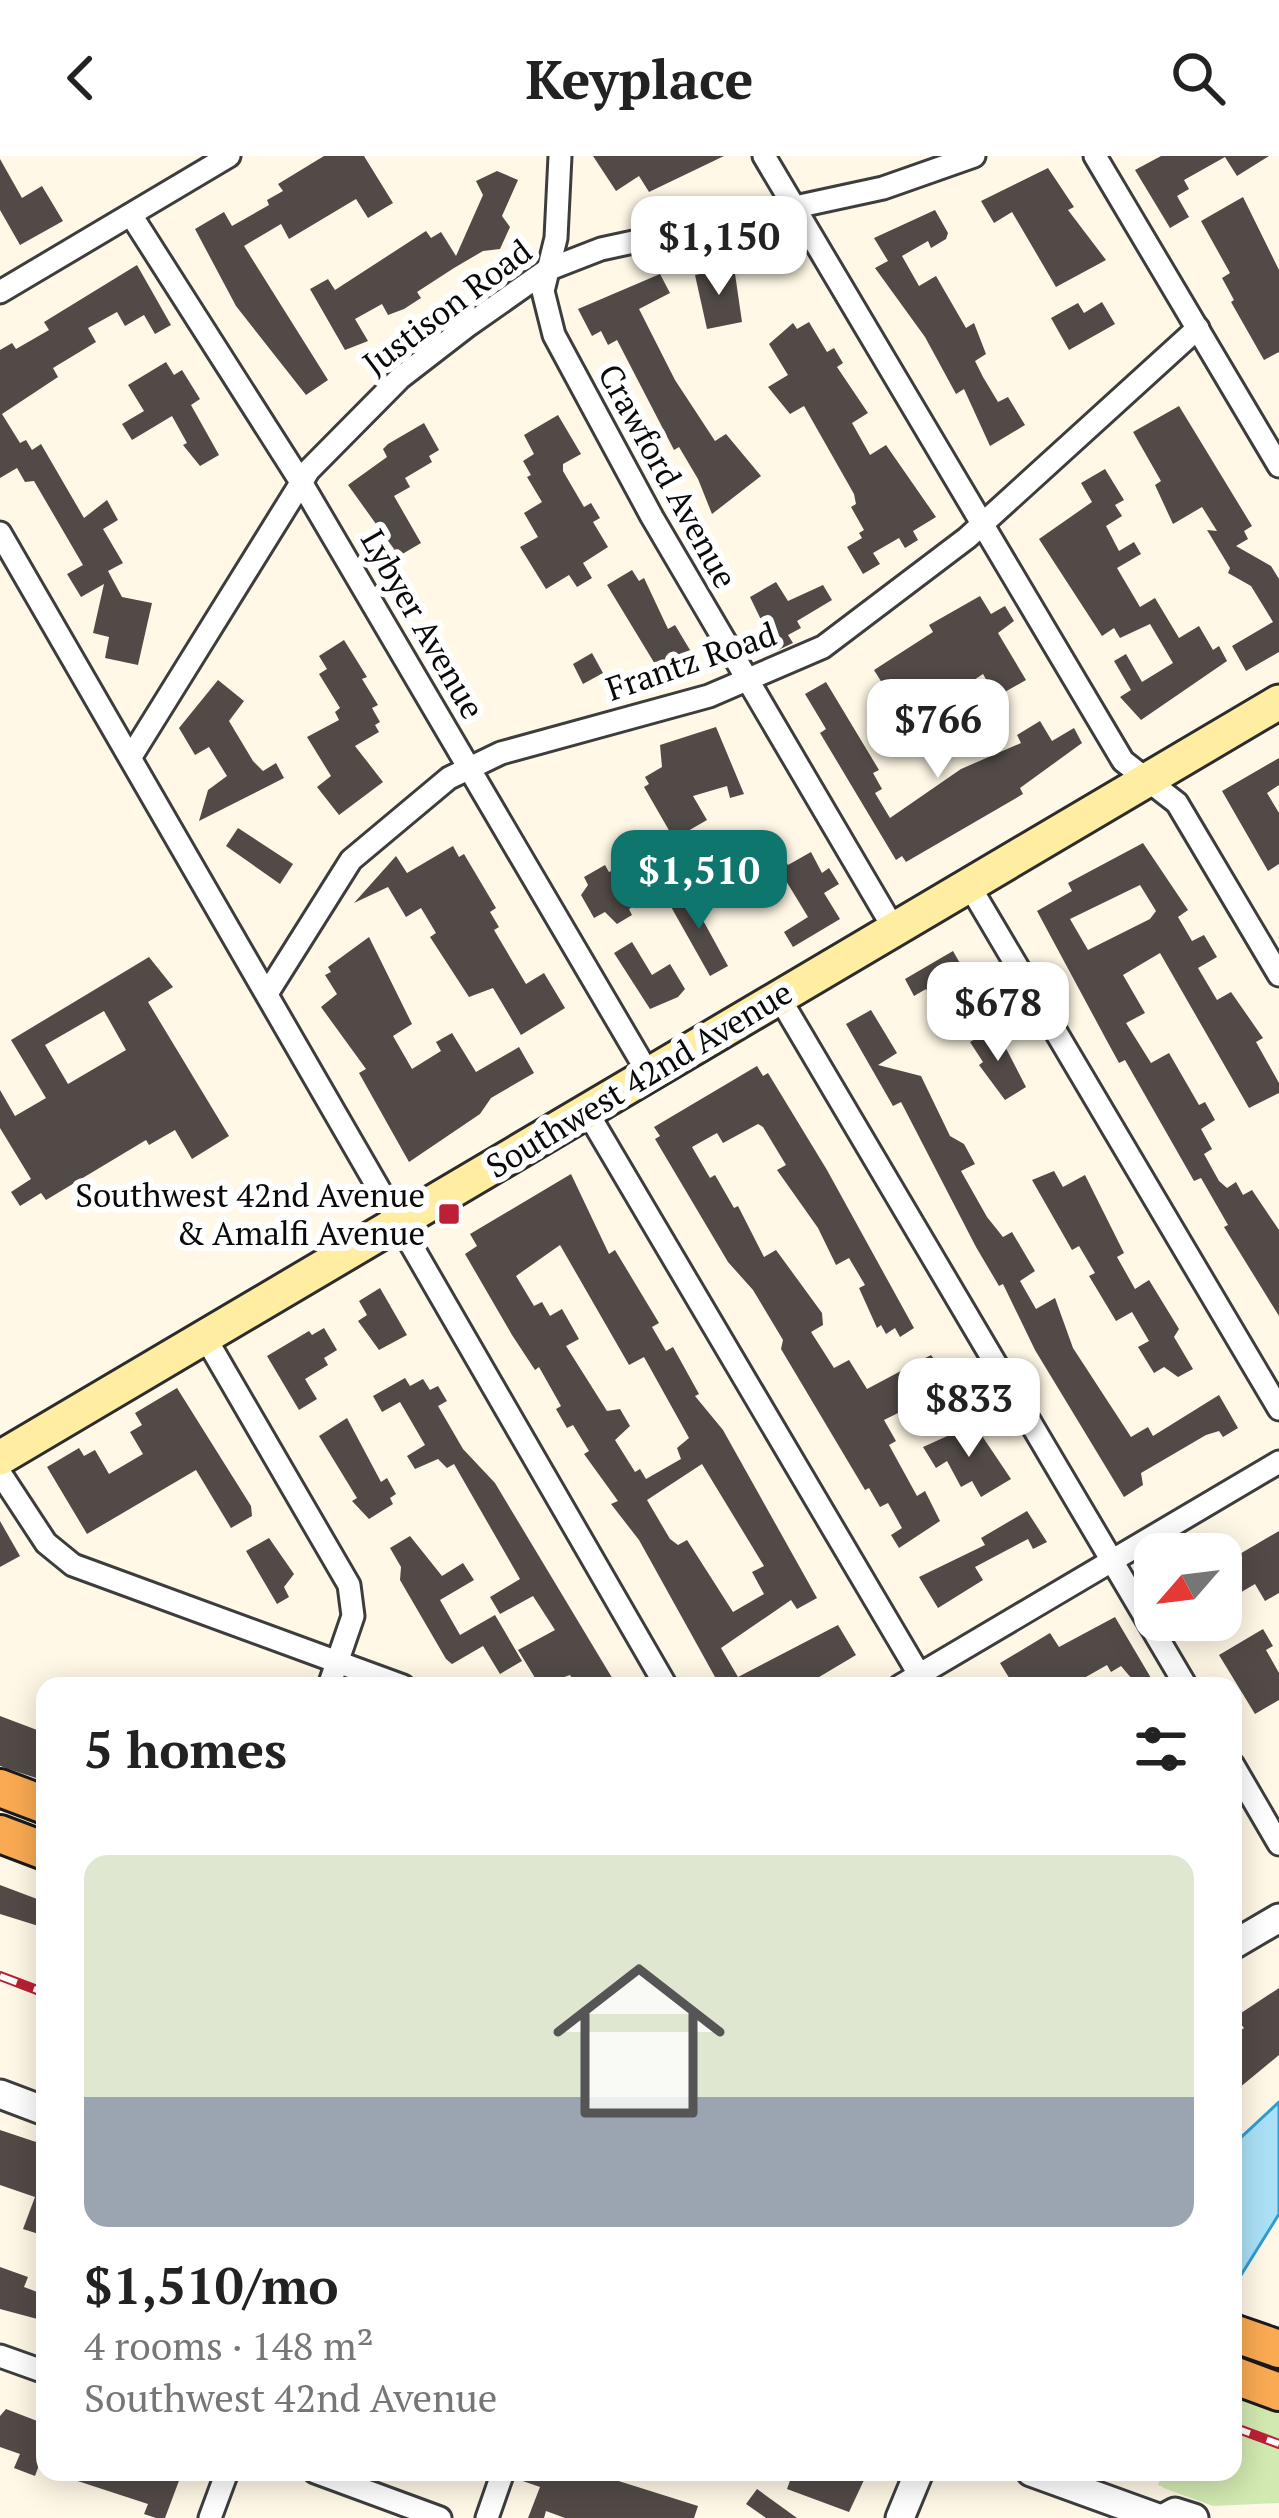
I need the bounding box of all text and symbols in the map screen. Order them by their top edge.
text: Keyplace [526,43,753,114]
icon: back [48,45,114,111]
icon: search [1165,45,1231,111]
pin: $1,150 [621,196,817,298]
text: $1,150 [658,209,780,261]
street label: Justison Road [354,229,540,384]
street label: Crawford Avenue [589,356,748,596]
street label: Lybyer Avenue [352,521,495,726]
street label: Frantz Road [600,611,781,710]
pin: $766 [867,679,1009,781]
text: $766 [894,692,982,744]
pin: $1,510 [601,830,797,932]
text: $1,510 [638,843,760,895]
pin: $678 [927,962,1069,1064]
street label: Southwest 42nd Avenue [478,970,800,1187]
text: $678 [954,975,1042,1027]
place label: Southwest 42nd Avenue & Amalfi Avenue [75,1173,425,1254]
marker: Southwest 42nd Avenue & Amalfi Avenue [436,1201,462,1227]
pin: $833 [898,1358,1040,1460]
text: $833 [925,1371,1013,1423]
north arrow [1134,1533,1242,1641]
map controls [1134,1533,1242,1641]
text: 5 homes [84,1715,287,1783]
icon: filters [1128,1716,1194,1782]
icon: home [531,1933,747,2149]
text: $1,510/mo [84,2251,339,2319]
text: 4 rooms · 148 m² [84,2319,374,2371]
text: Southwest 42nd Avenue [84,2371,497,2423]

